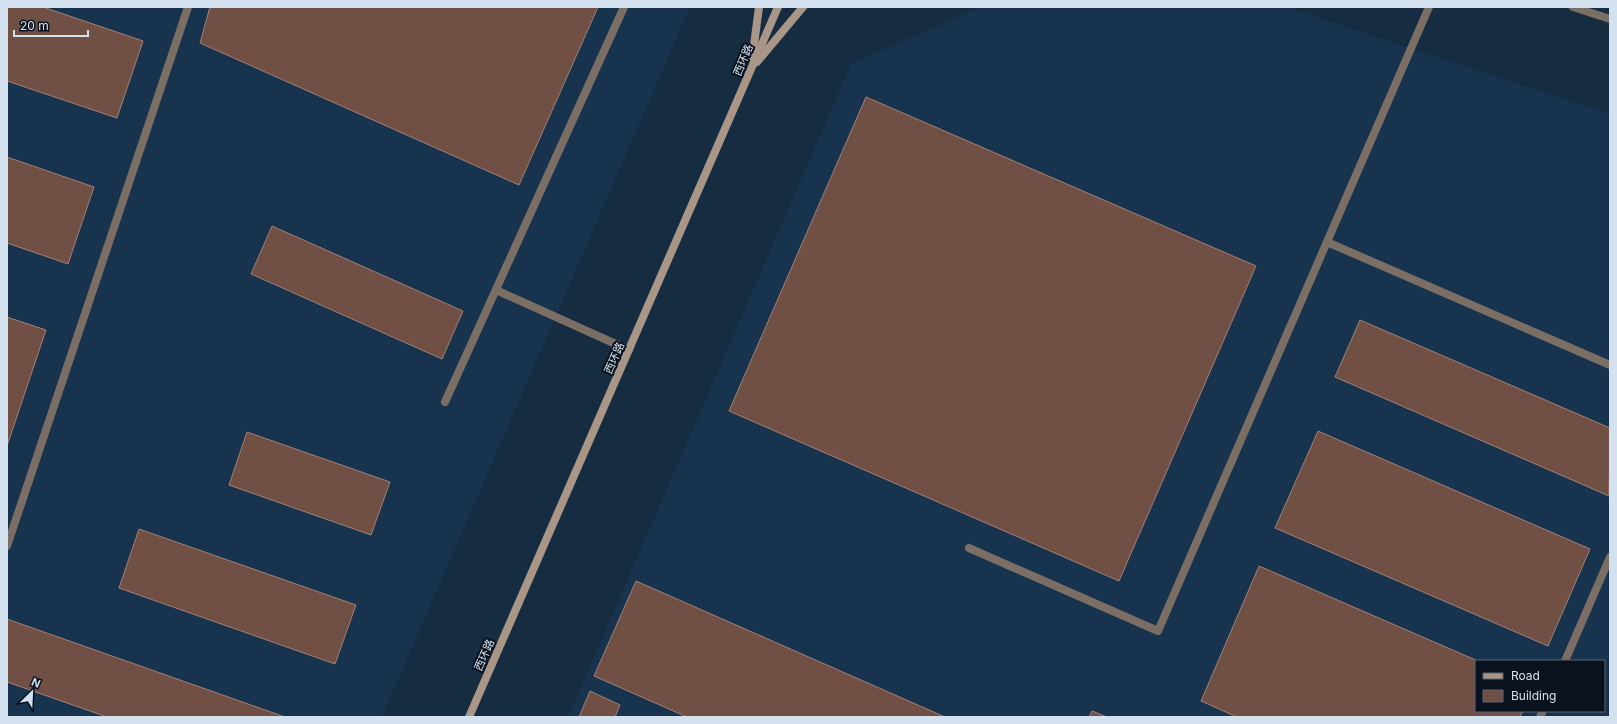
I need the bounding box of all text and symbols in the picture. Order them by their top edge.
scale bar [14,12,88,38]
text: 20 m [20,18,49,33]
street label: 西环路 [730,42,756,78]
street label: 西环路 [601,340,627,376]
street label: 西环路 [471,637,497,673]
legend [1475,660,1605,712]
text: Road [1511,668,1540,683]
north arrow [12,672,52,712]
text: N [29,675,43,691]
text: Building [1511,688,1556,703]

